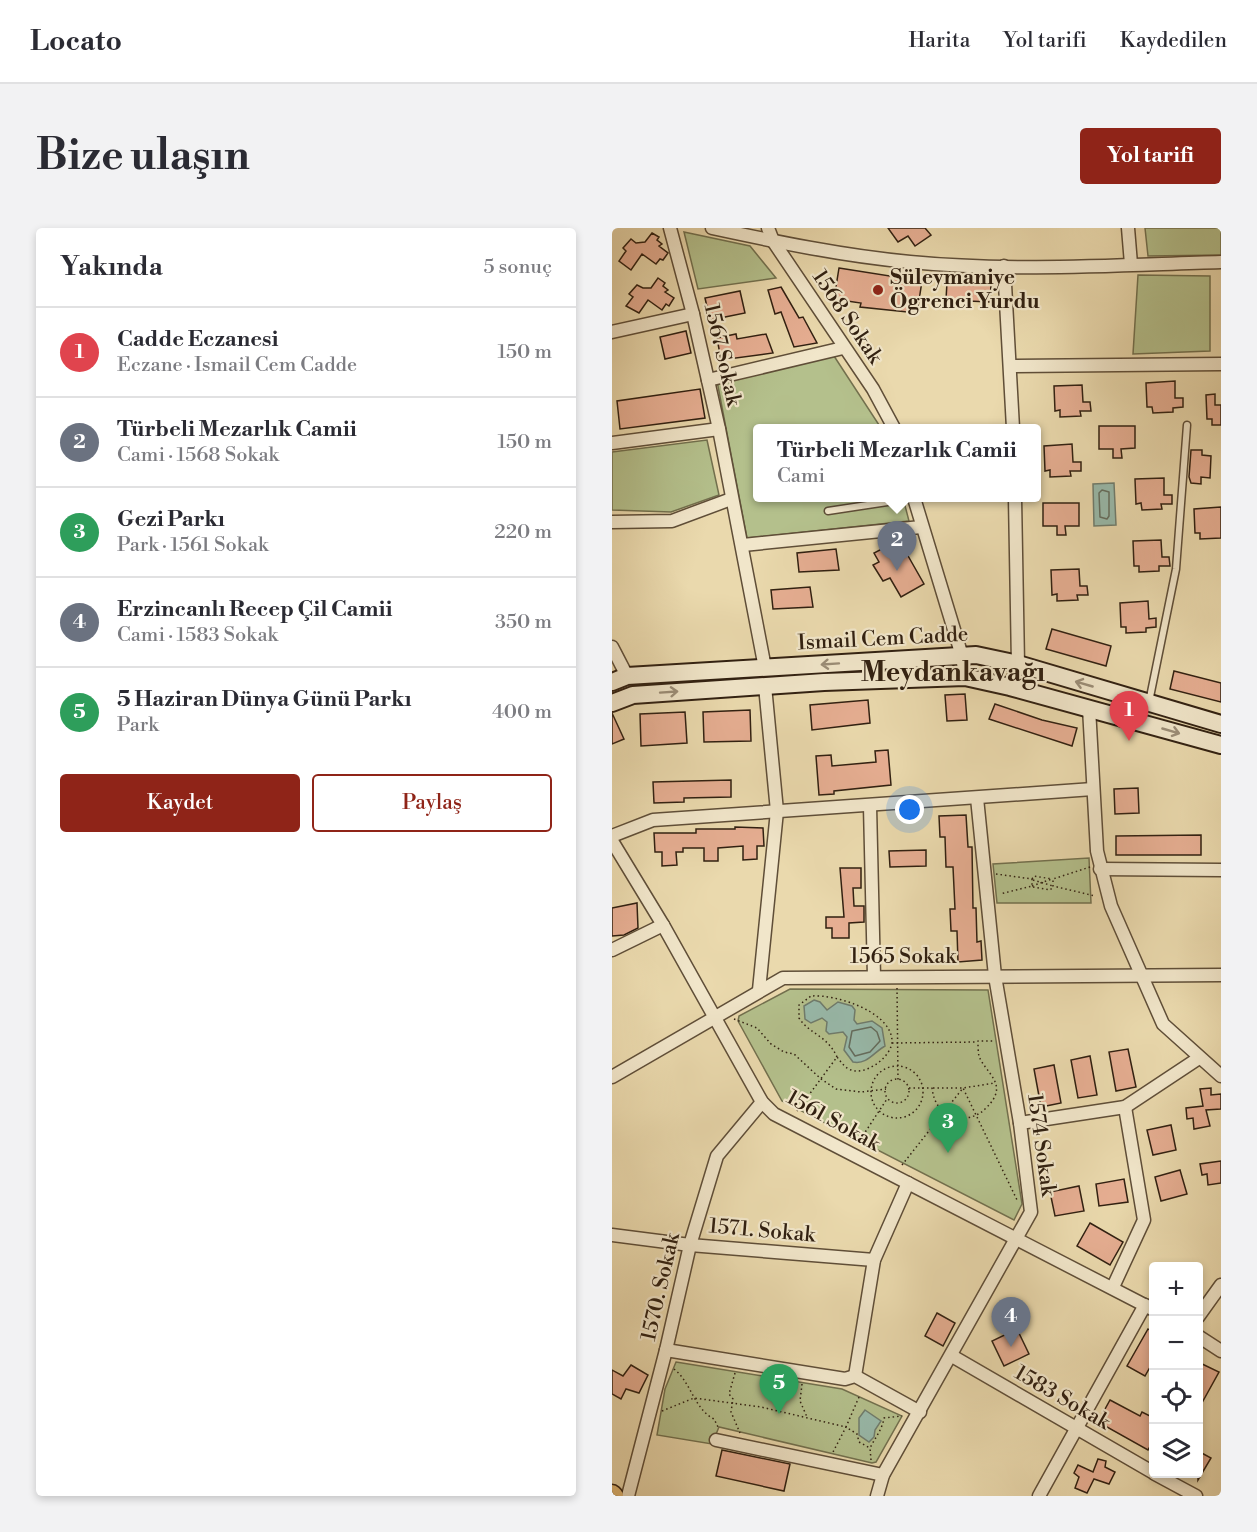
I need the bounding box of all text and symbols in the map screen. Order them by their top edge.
text: Locato [30,24,122,59]
text: Harita [908,28,970,54]
text: Yol tarifi [1003,28,1087,54]
text: Kaydedilen [1120,28,1227,54]
button: Yol tarifi [1080,128,1221,184]
text: Bize ulaşın [36,130,250,183]
text: Yakında [60,251,163,283]
text: 5 sonuç [483,255,552,280]
street label: 1568 Sokak [806,265,888,370]
place label: Süleymaniye Ögrenci Yurdu [890,265,1040,315]
marker: Süleymaniye Ögrenci Yurdu [871,283,885,297]
street label: 1567 Sokak [698,301,747,410]
text: Cadde Eczanesi [117,326,279,353]
text: 1 [75,340,84,365]
text: 150 m [497,340,552,365]
text: Eczane · Ismail Cem Cadde [117,353,357,378]
text: Türbeli Mezarlık Camii [117,416,357,443]
popup [753,424,1041,502]
text: 2 [73,430,86,455]
text: 150 m [497,430,552,455]
text: Türbeli Mezarlık Camii [777,437,1017,464]
text: Cami · 1568 Sokak [117,443,279,468]
text: Cami [777,464,825,489]
text: Gezi Parkı [117,506,225,533]
text: 3 [73,520,86,545]
text: 220 m [494,520,552,545]
pin: 2 [878,522,916,571]
text: Park · 1561 Sokak [117,533,268,558]
text: Erzincanlı Recep Çil Camii [117,596,393,623]
text: 4 [73,610,86,635]
text: 350 m [495,610,552,635]
street label: Ismail Cem Cadde [797,622,969,656]
text: Cami · 1583 Sokak [117,623,278,648]
district label: Meydankavağı [861,656,1046,690]
one-way arrow [821,658,841,669]
one-way arrow [1075,678,1094,689]
text: 5 Haziran Dünya Günü Parkı [117,686,412,713]
one-way arrow [658,687,678,698]
pin: 1 [1110,692,1148,741]
text: 5 [73,700,86,725]
text: 400 m [492,700,552,725]
text: Park [117,713,159,738]
one-way arrow [1161,726,1180,737]
button: Kaydet [60,774,300,832]
button: Paylaş [312,774,552,832]
your location [895,795,924,824]
street label: 1565 Sokak [850,944,957,970]
street label: 1561 Sokak [782,1085,885,1158]
street label: 1574 Sokak [1021,1092,1061,1199]
pin: 3 [928,1104,968,1153]
street label: 1571. Sokak [708,1213,817,1249]
street label: 1570. Sokak [636,1229,686,1344]
map controls [1149,1262,1203,1478]
button: + [1149,1262,1203,1316]
pin: 4 [992,1298,1030,1347]
button: − [1149,1316,1203,1370]
street label: 1583 Sokak [1009,1360,1116,1436]
pin: 5 [760,1364,798,1414]
button: locate [1149,1370,1203,1424]
button: layers [1149,1424,1203,1478]

